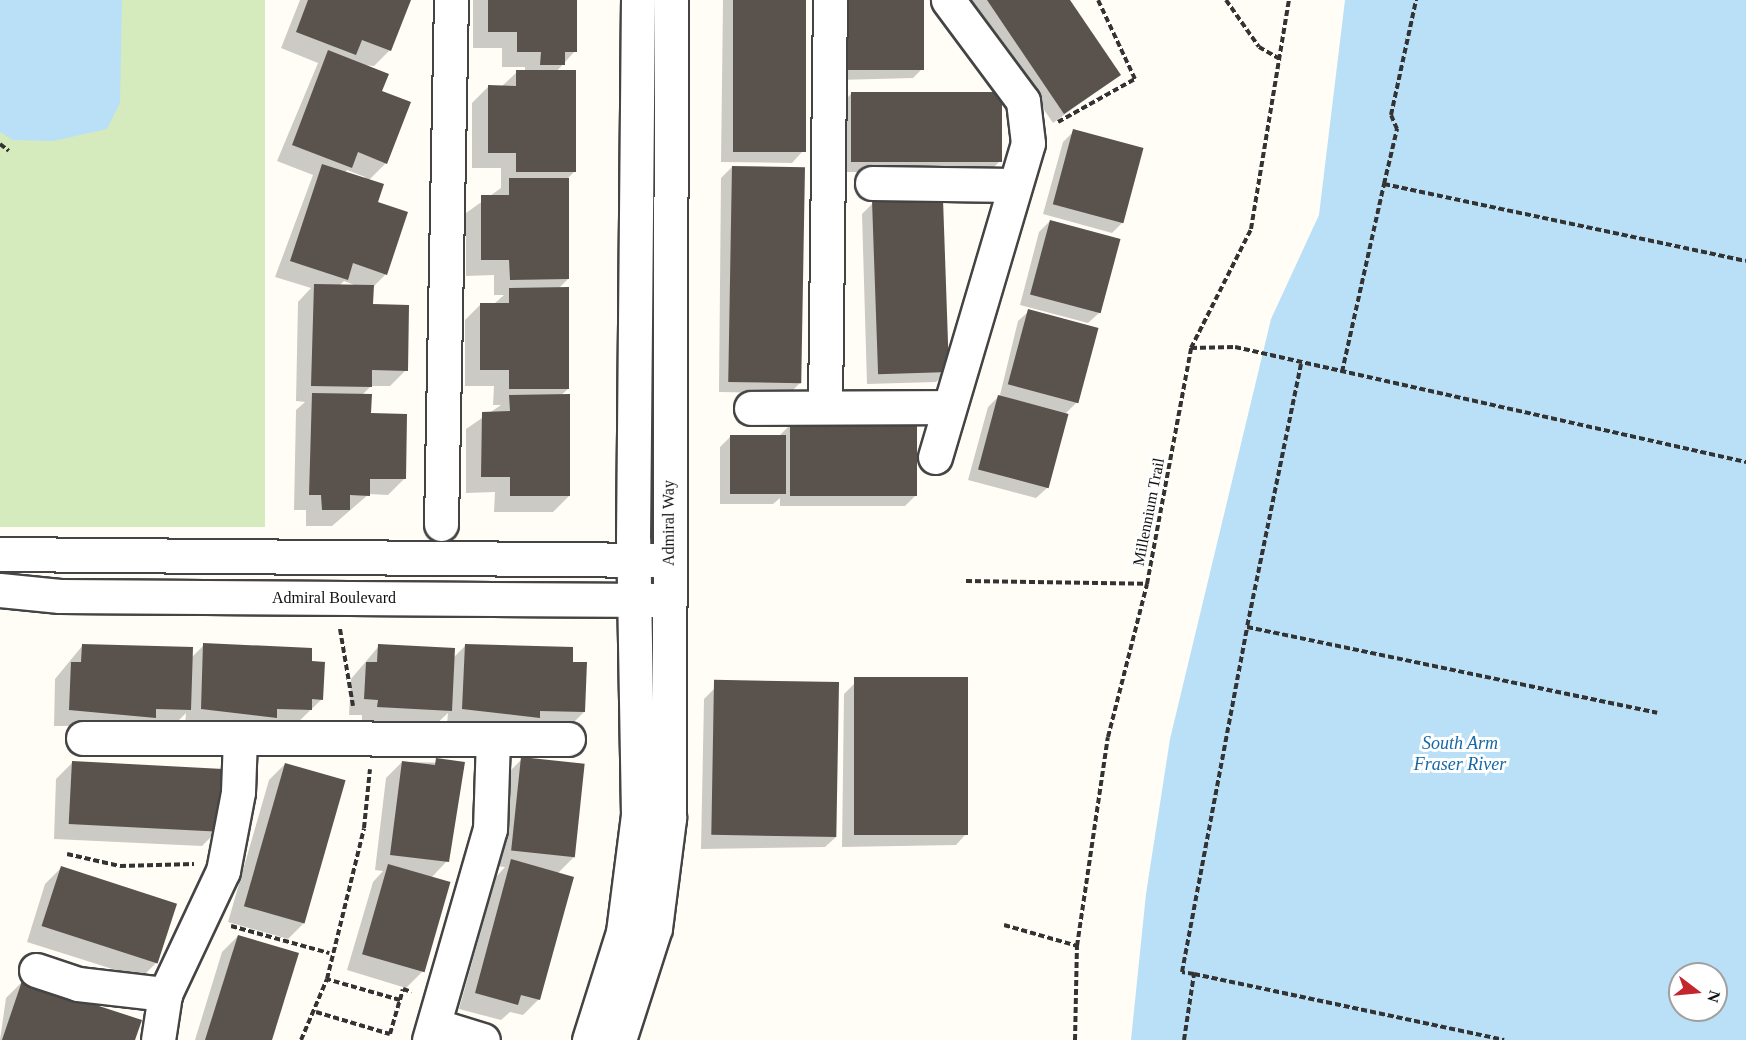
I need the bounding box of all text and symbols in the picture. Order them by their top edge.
street label: Millennium Trail [1129,456,1169,568]
street label: Admiral Way [659,480,679,566]
street label: Admiral Boulevard [272,588,396,608]
water label: South Arm Fraser River [1414,733,1506,776]
north arrow [1668,962,1728,1022]
text: N [1704,989,1724,1004]

